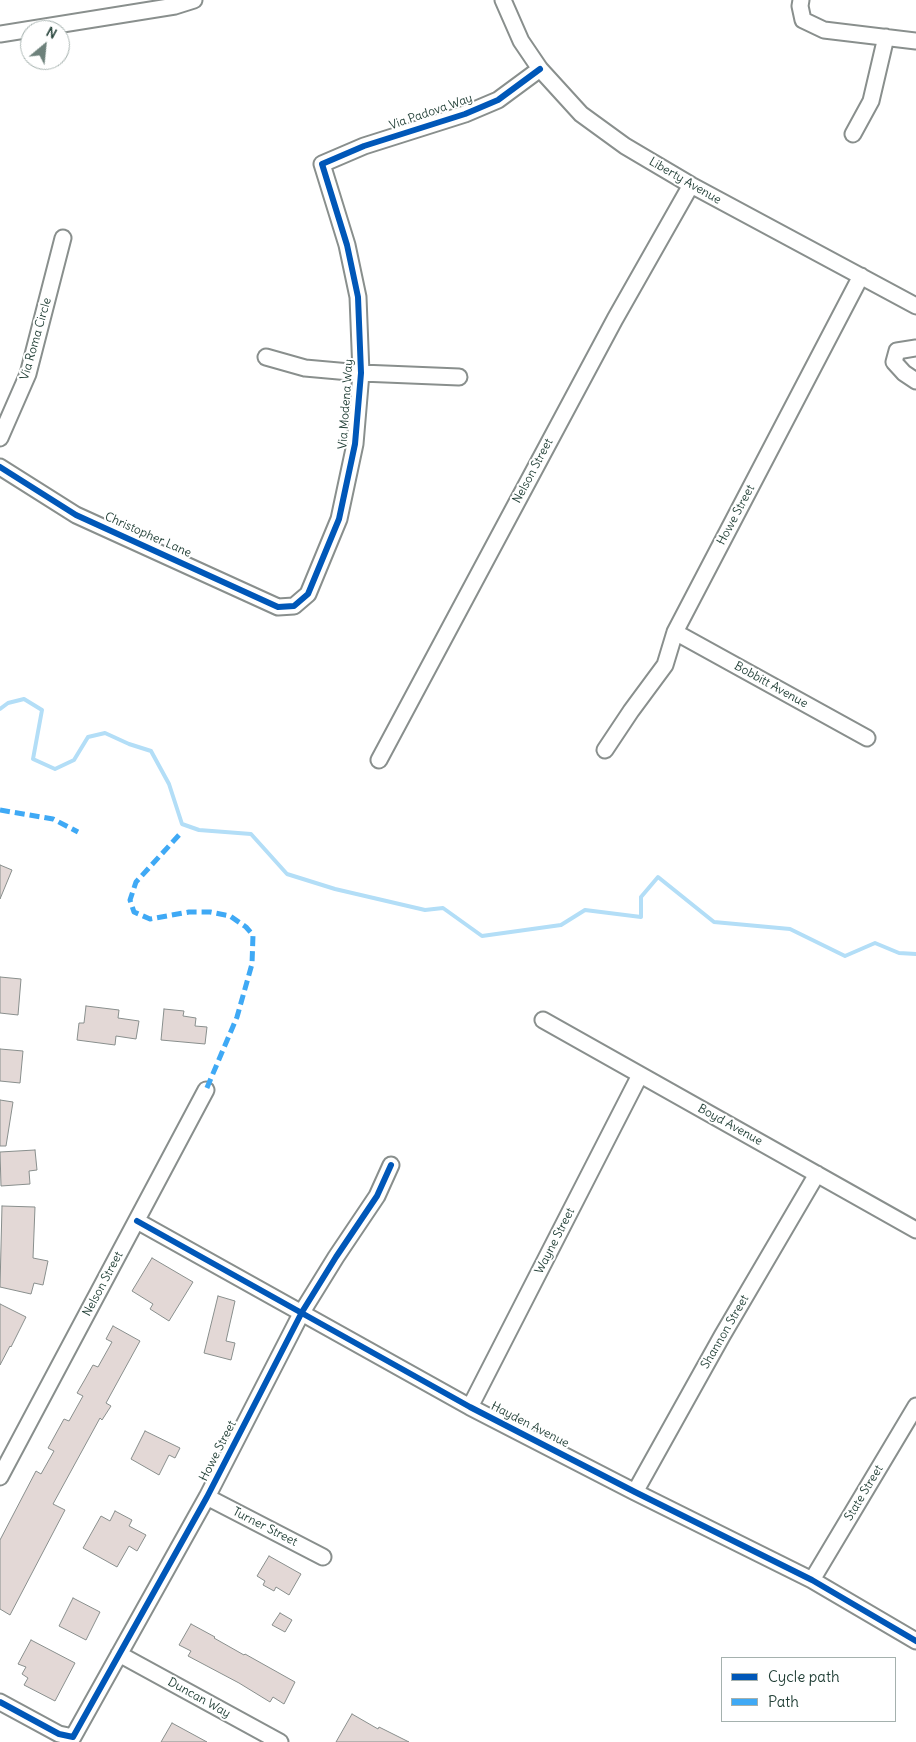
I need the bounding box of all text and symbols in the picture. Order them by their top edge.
north arrow [20,20,70,70]
text: N [43,22,60,43]
street label: Via Padova Way [388,91,474,133]
street label: Liberty Avenue [646,154,724,208]
street label: Via Roma Circle [17,296,55,382]
street label: Via Modena Way [336,358,356,450]
street label: Nelson Street [510,436,556,506]
street label: Howe Street [714,482,758,548]
street label: Christopher Lane [102,509,194,561]
street label: Bobbitt Avenue [732,659,810,711]
street label: Boyd Avenue [695,1101,765,1149]
street label: Wayne Street [532,1205,578,1277]
street label: Nelson Street [80,1249,126,1319]
street label: Shannon Street [698,1292,752,1372]
street label: Hayden Avenue [489,1399,571,1451]
street label: Howe Street [197,1418,239,1484]
street label: State Street [842,1462,886,1524]
street label: Turner Street [230,1505,300,1549]
legend [721,1657,896,1722]
text: Cycle path [768,1667,840,1686]
street label: Duncan Way [165,1675,233,1721]
text: Path [768,1692,799,1711]

